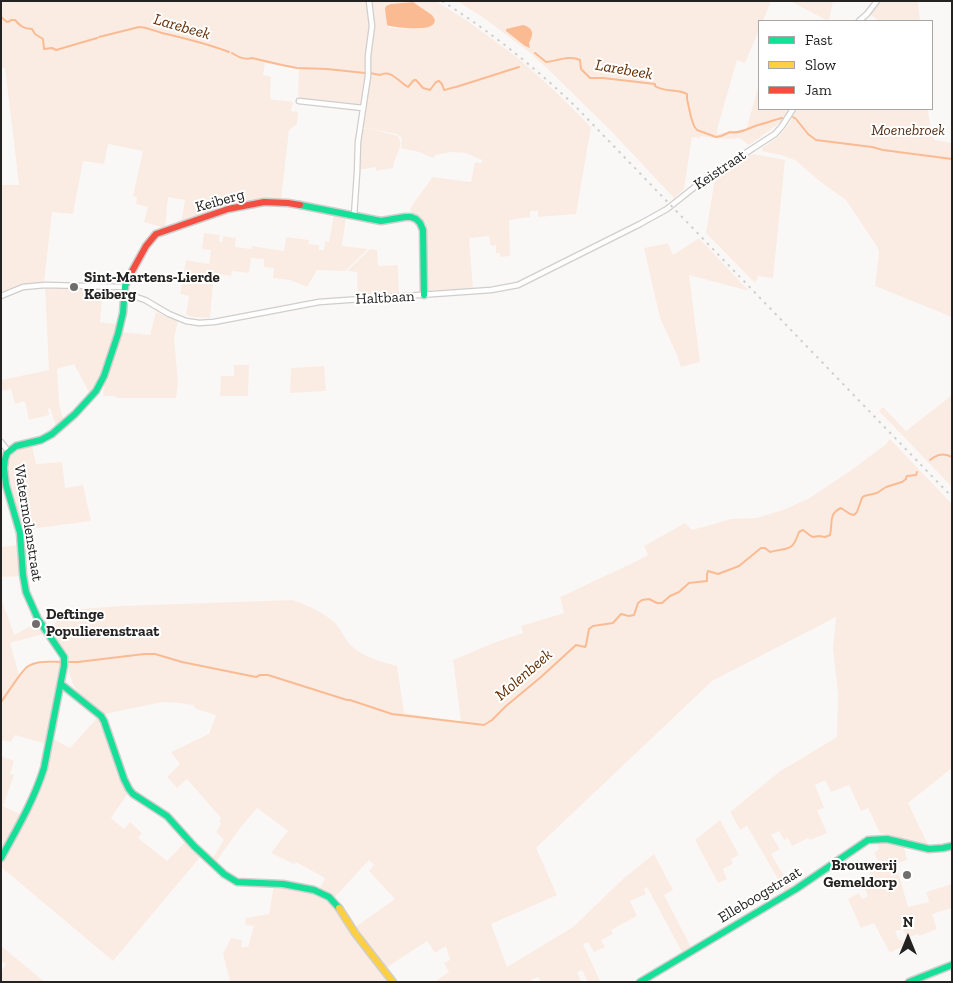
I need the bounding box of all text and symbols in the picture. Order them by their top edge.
water label: Larebeek [151,10,213,44]
legend [758,20,933,110]
text: Fast [805,31,833,49]
water label: Larebeek [594,55,654,85]
text: Slow [805,56,836,74]
text: Jam [805,81,832,99]
park label: Moenebroek [871,122,945,140]
street label: Keistraat [690,146,750,194]
street label: Keiberg [193,185,247,217]
place label: Sint-Martens-Lierde Keiberg [84,269,220,304]
marker: Sint-Martens-Lierde Keiberg [68,281,80,293]
street label: Haltbaan [355,287,415,309]
street label: Watermolenstraat [10,463,46,583]
place label: Deftinge Populierenstraat [46,606,159,641]
marker: Deftinge Populierenstraat [30,618,42,630]
water label: Molenbeek [492,645,556,705]
place label: Brouwerij Gemeldorp [823,857,897,892]
street label: Elleboogstraat [715,863,805,927]
marker: Brouwerij Gemeldorp [901,869,913,881]
north arrow [883,913,933,963]
text: N [903,914,913,931]

